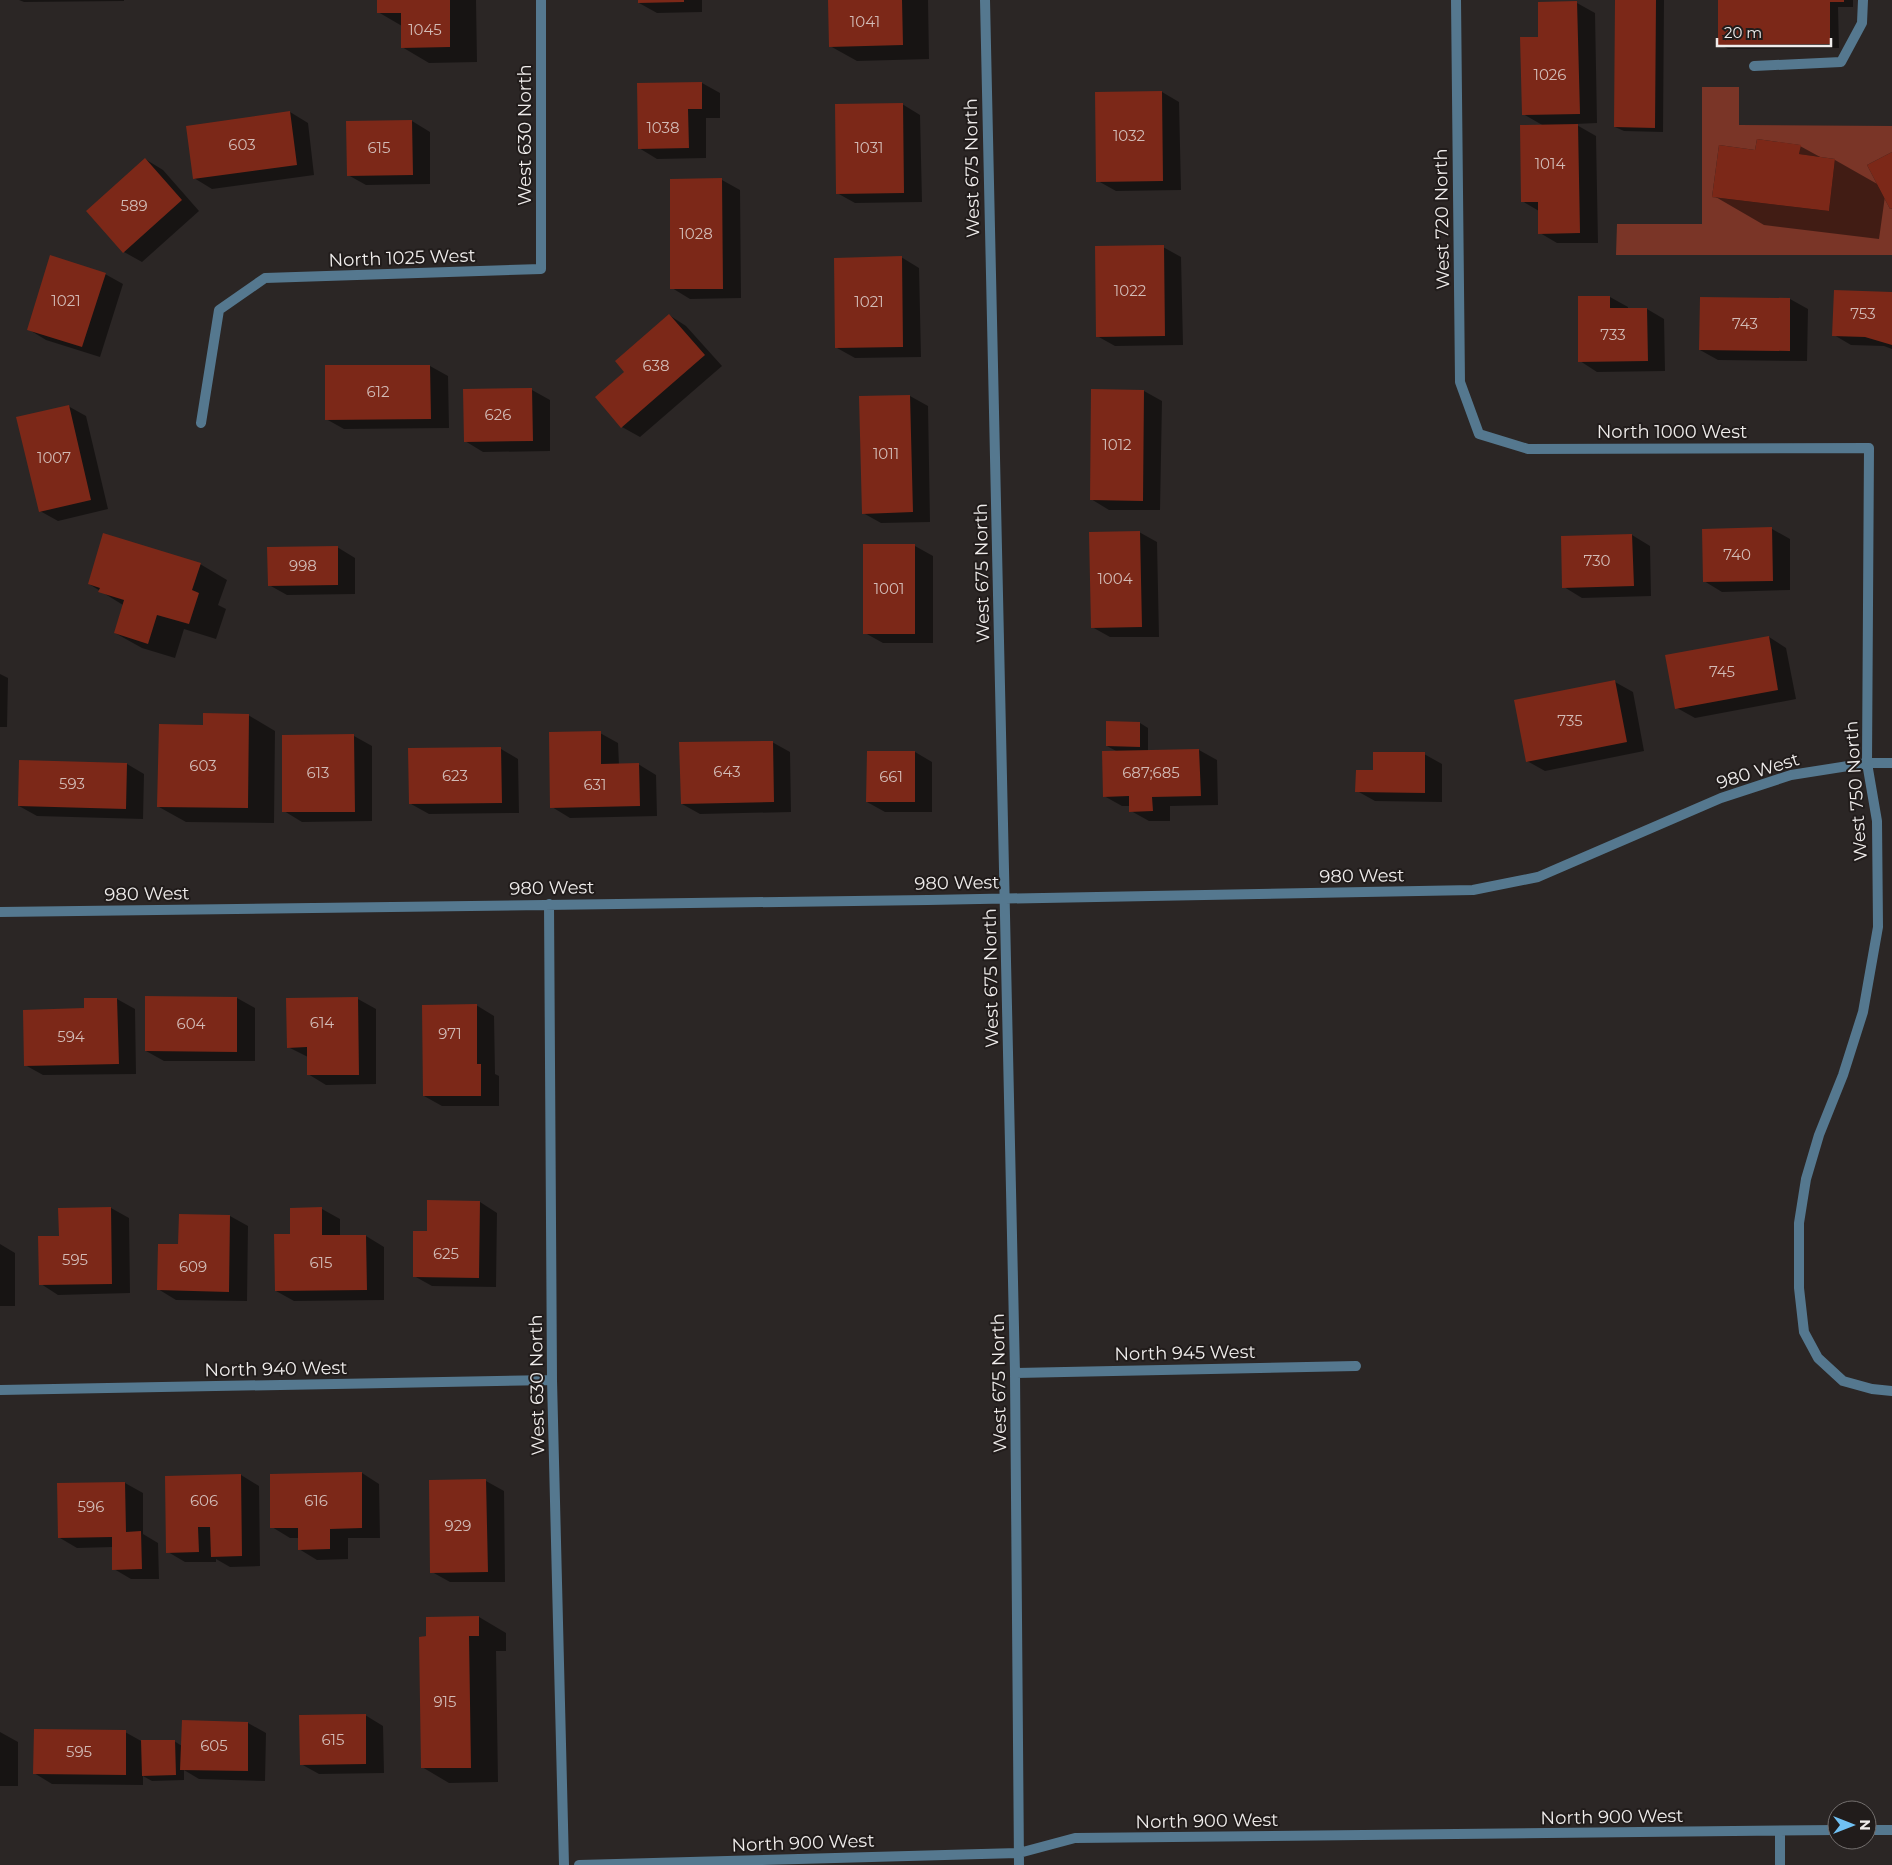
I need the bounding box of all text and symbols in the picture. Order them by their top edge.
house number: 1041 [850,12,880,31]
scale bar [1717,15,1831,47]
house number: 1045 [408,20,442,39]
text: 20 m [1724,23,1762,42]
street label: West 630 North [514,64,536,206]
house number: 1026 [1534,65,1566,84]
street label: West 675 North [960,98,984,238]
house number: 1038 [646,118,680,137]
house number: 1032 [1113,126,1145,145]
house number: 603 [228,135,256,154]
house number: 615 [367,138,391,157]
house number: 1031 [854,138,884,157]
street label: West 720 North [1430,148,1454,290]
house number: 1014 [1535,154,1565,173]
house number: 589 [120,196,148,215]
house number: 1028 [679,224,713,243]
street label: North 1025 West [328,244,476,272]
house number: 1022 [1114,281,1146,300]
house number: 1021 [51,291,81,310]
house number: 1021 [854,292,884,311]
house number: 753 [1850,304,1876,323]
house number: 743 [1732,314,1758,333]
house number: 733 [1600,325,1626,344]
house number: 638 [642,356,670,375]
house number: 612 [366,382,390,401]
house number: 626 [485,405,511,424]
street label: North 1000 West [1597,421,1747,443]
house number: 1012 [1102,435,1132,454]
house number: 1011 [873,444,899,463]
house number: 1007 [37,448,71,467]
street label: West 675 North [970,503,994,643]
house number: 740 [1723,545,1751,564]
house number: 730 [1583,551,1611,570]
house number: 998 [289,556,317,575]
house number: 1004 [1097,569,1133,588]
house number: 1001 [874,579,904,598]
house number: 745 [1709,662,1735,681]
house number: 735 [1557,711,1583,730]
street label: West 750 North [1840,720,1872,862]
street label: 980 West [1714,748,1802,794]
house number: 603 [189,756,217,775]
house number: 643 [713,762,741,781]
house number: 613 [306,763,330,782]
house number: 687;685 [1122,763,1180,782]
house number: 623 [442,766,468,785]
house number: 661 [879,767,903,786]
house number: 593 [59,774,85,793]
house number: 631 [583,775,607,794]
street label: 980 West [1319,864,1405,888]
street label: 980 West [914,871,1000,895]
street label: 980 West [509,876,595,900]
street label: 980 West [104,882,190,906]
street label: West 675 North [979,908,1003,1048]
house number: 614 [310,1013,334,1032]
house number: 604 [177,1014,206,1033]
house number: 971 [438,1024,462,1043]
house number: 594 [57,1027,85,1046]
house number: 625 [433,1244,459,1263]
house number: 595 [62,1250,88,1269]
house number: 615 [309,1253,333,1272]
house number: 609 [179,1257,207,1276]
street label: West 675 North [987,1313,1011,1453]
street label: West 630 North [525,1314,549,1456]
street label: North 945 West [1114,1341,1256,1365]
street label: North 940 West [204,1357,348,1381]
house number: 606 [190,1491,218,1510]
house number: 616 [304,1491,328,1510]
house number: 596 [78,1497,104,1516]
house number: 929 [445,1516,471,1535]
house number: 915 [433,1692,457,1711]
house number: 615 [321,1730,345,1749]
house number: 605 [200,1736,228,1755]
house number: 595 [66,1742,92,1761]
north arrow [1827,1800,1877,1850]
street label: North 900 West [1540,1805,1684,1829]
street label: North 900 West [1135,1809,1279,1833]
text: N [1856,1819,1874,1831]
street label: North 900 West [731,1830,875,1856]

